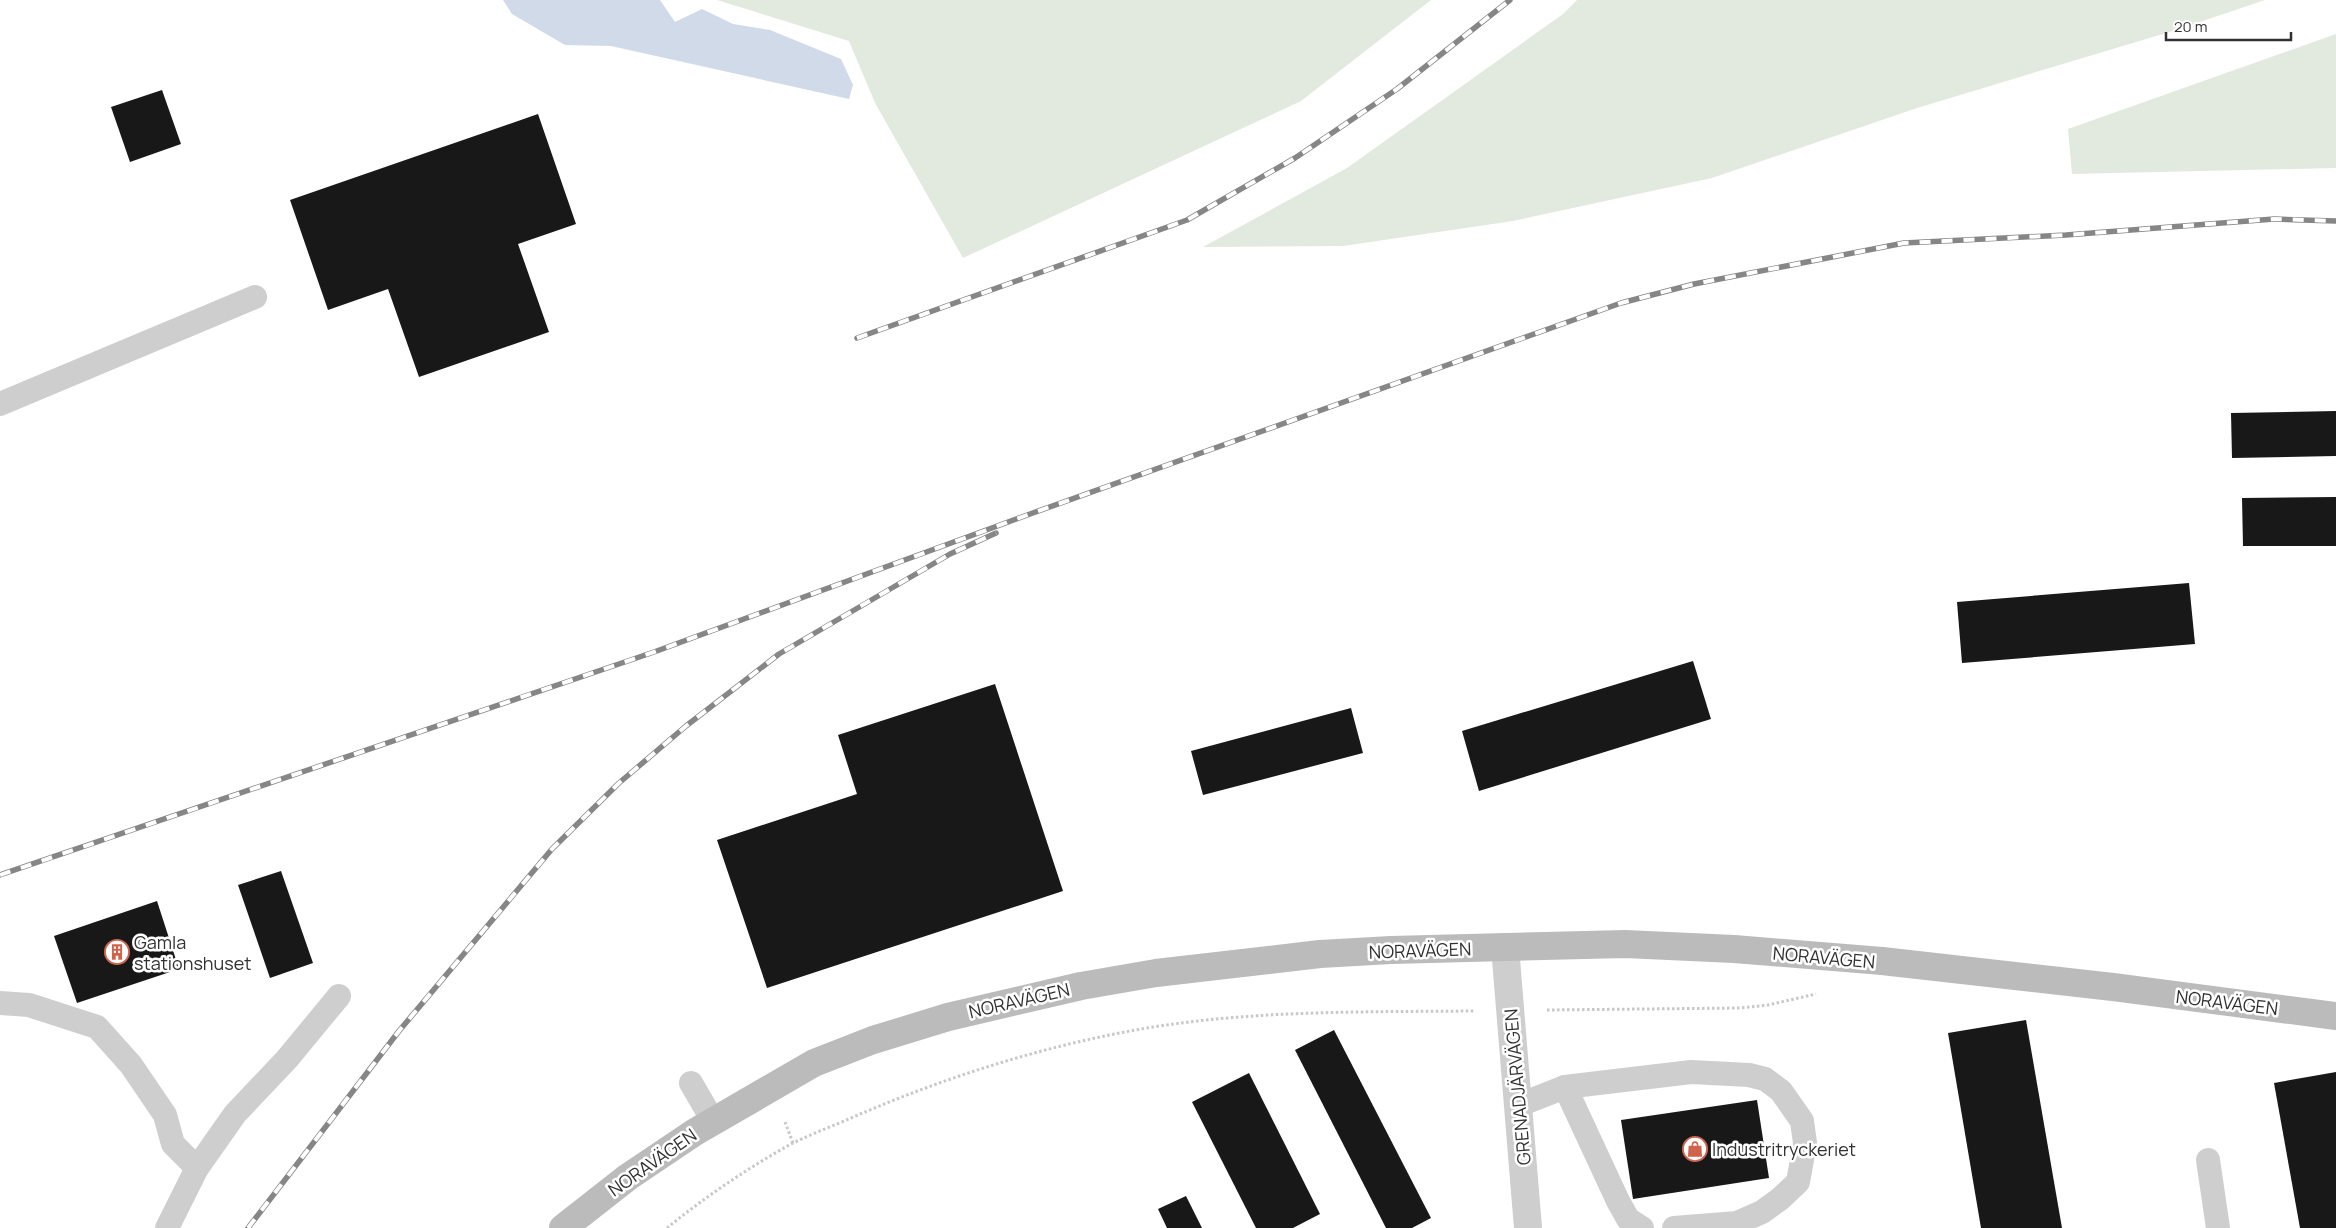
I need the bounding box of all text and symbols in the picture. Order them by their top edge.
scale bar [2166,10,2291,42]
text: 20 m [2174,16,2207,37]
place label: Gamla stationshuset [134,930,251,975]
street label: NORAVÄGEN [1368,936,1472,964]
building icon: Gamla stationshuset [104,939,130,965]
street label: NORAVÄGEN [1772,941,1876,973]
street label: NORAVÄGEN [966,977,1072,1023]
street label: NORAVÄGEN [2175,984,2279,1020]
street label: GRENADJÄRVÄGEN [1498,1008,1536,1166]
street label: NORAVÄGEN [603,1123,701,1201]
shop icon: Industritryckeriet [1682,1136,1708,1162]
place label: Industritryckeriet [1712,1137,1856,1161]

